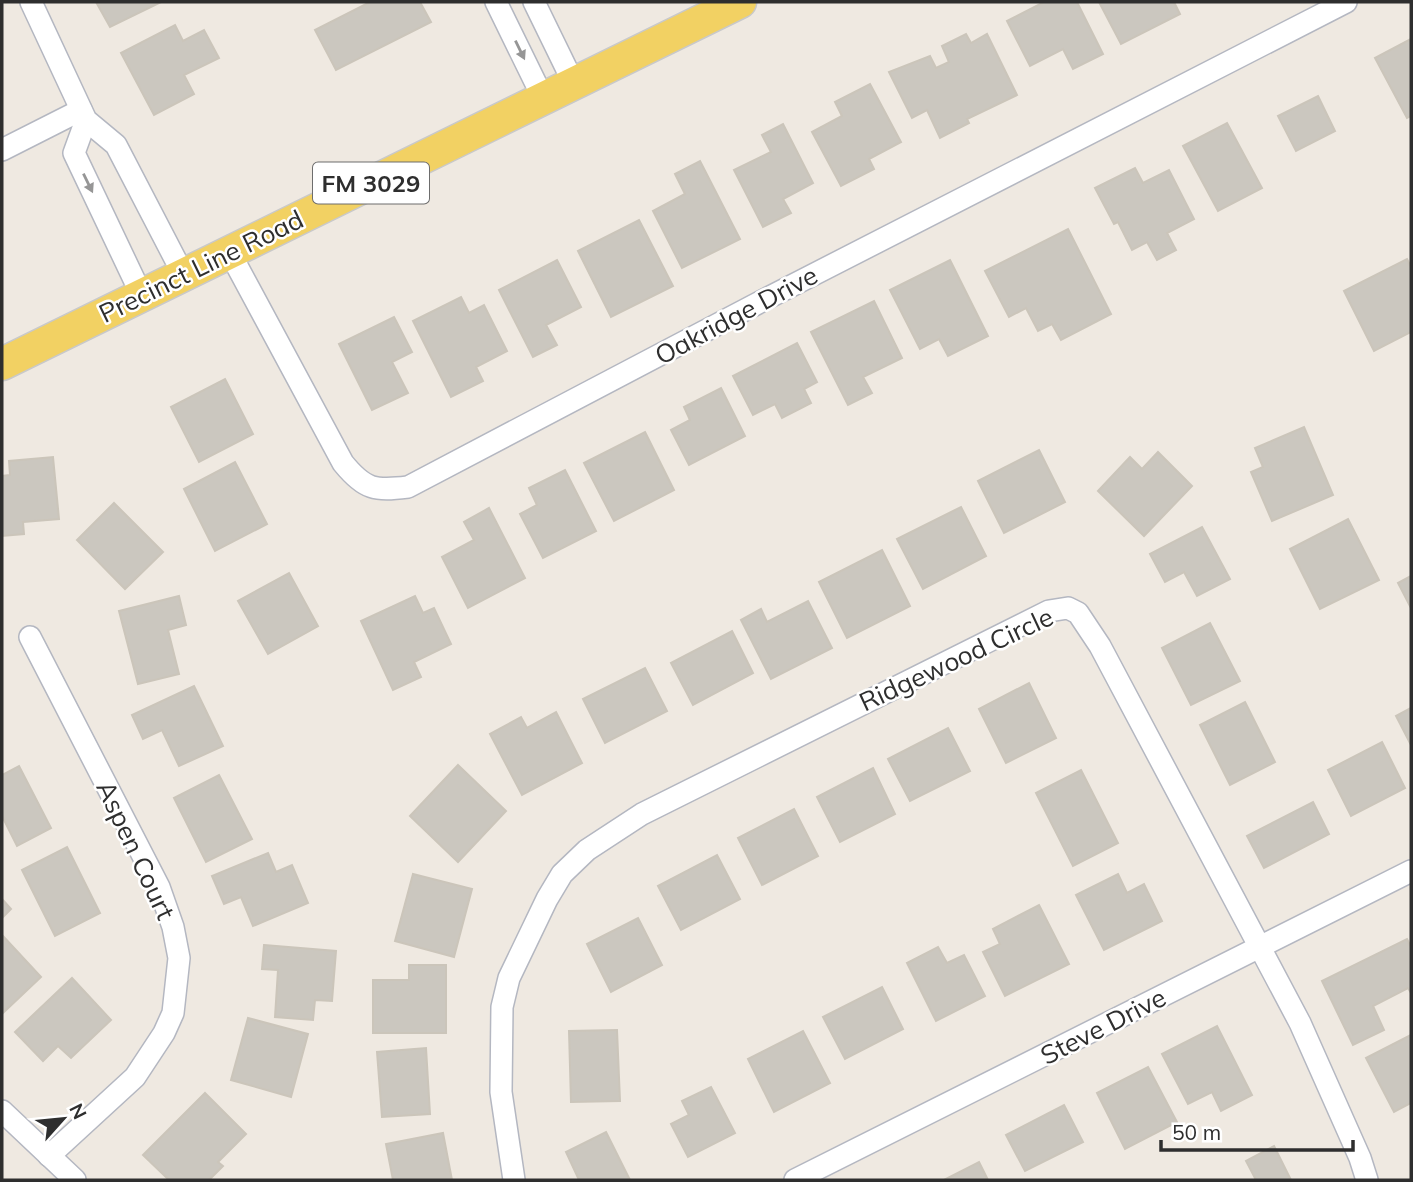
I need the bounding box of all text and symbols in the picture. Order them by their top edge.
one-way arrow [514,40,525,60]
road number: FM 3029 [313,162,429,204]
one-way arrow [83,173,94,193]
street label: Precinct Line Road [93,202,309,330]
street label: Oakridge Drive [649,258,823,372]
street label: Ridgewood Circle [854,600,1058,718]
street label: Aspen Court [89,775,183,925]
street label: Steve Drive [1035,980,1171,1072]
north arrow [28,1084,98,1154]
text: N [64,1099,92,1123]
scale bar [1161,1108,1354,1152]
text: 50 m [1172,1119,1221,1145]

